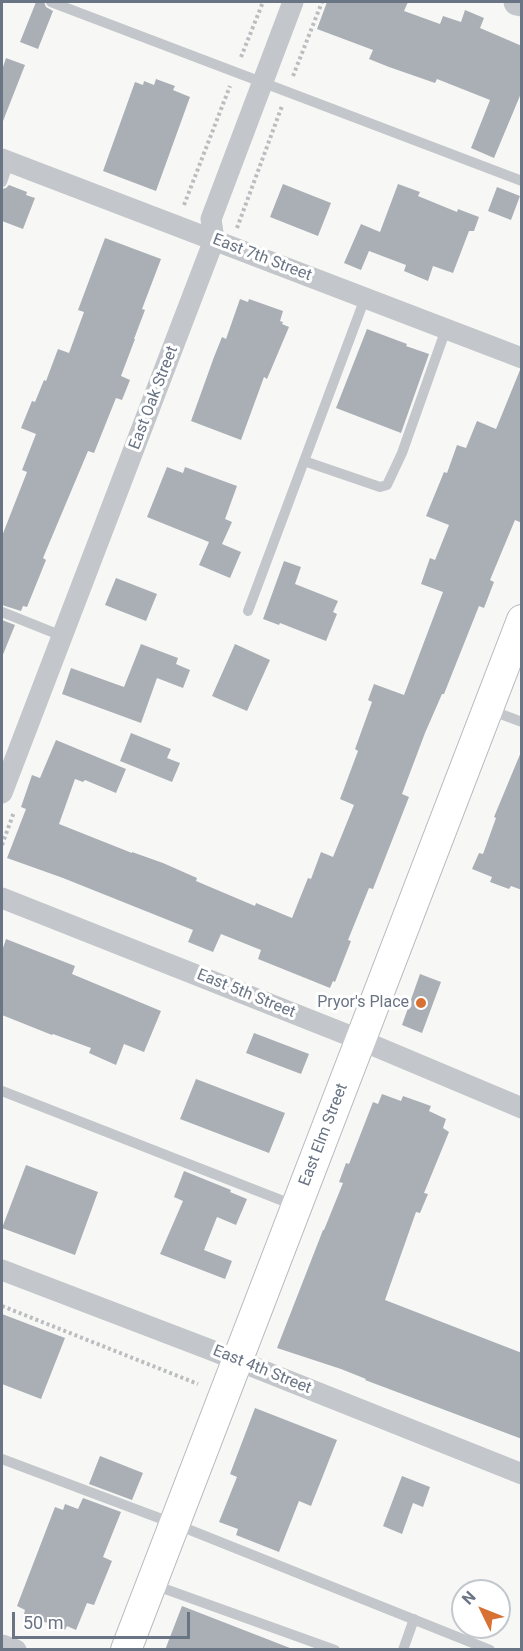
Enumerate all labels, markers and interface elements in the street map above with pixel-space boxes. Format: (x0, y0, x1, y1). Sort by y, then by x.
street label: East 7th Street (210, 230, 314, 286)
street label: East Oak Street (125, 344, 183, 452)
street label: East 5th Street (194, 966, 298, 1022)
place label: Pryor's Place (317, 993, 409, 1013)
marker: Pryor's Place (414, 996, 428, 1010)
street label: East Elm Street (296, 1081, 352, 1189)
street label: East 4th Street (210, 1342, 314, 1398)
north arrow (451, 1579, 511, 1639)
text: N (458, 1587, 480, 1608)
scale bar (15, 1600, 194, 1638)
text: 50 m (23, 1612, 63, 1633)

